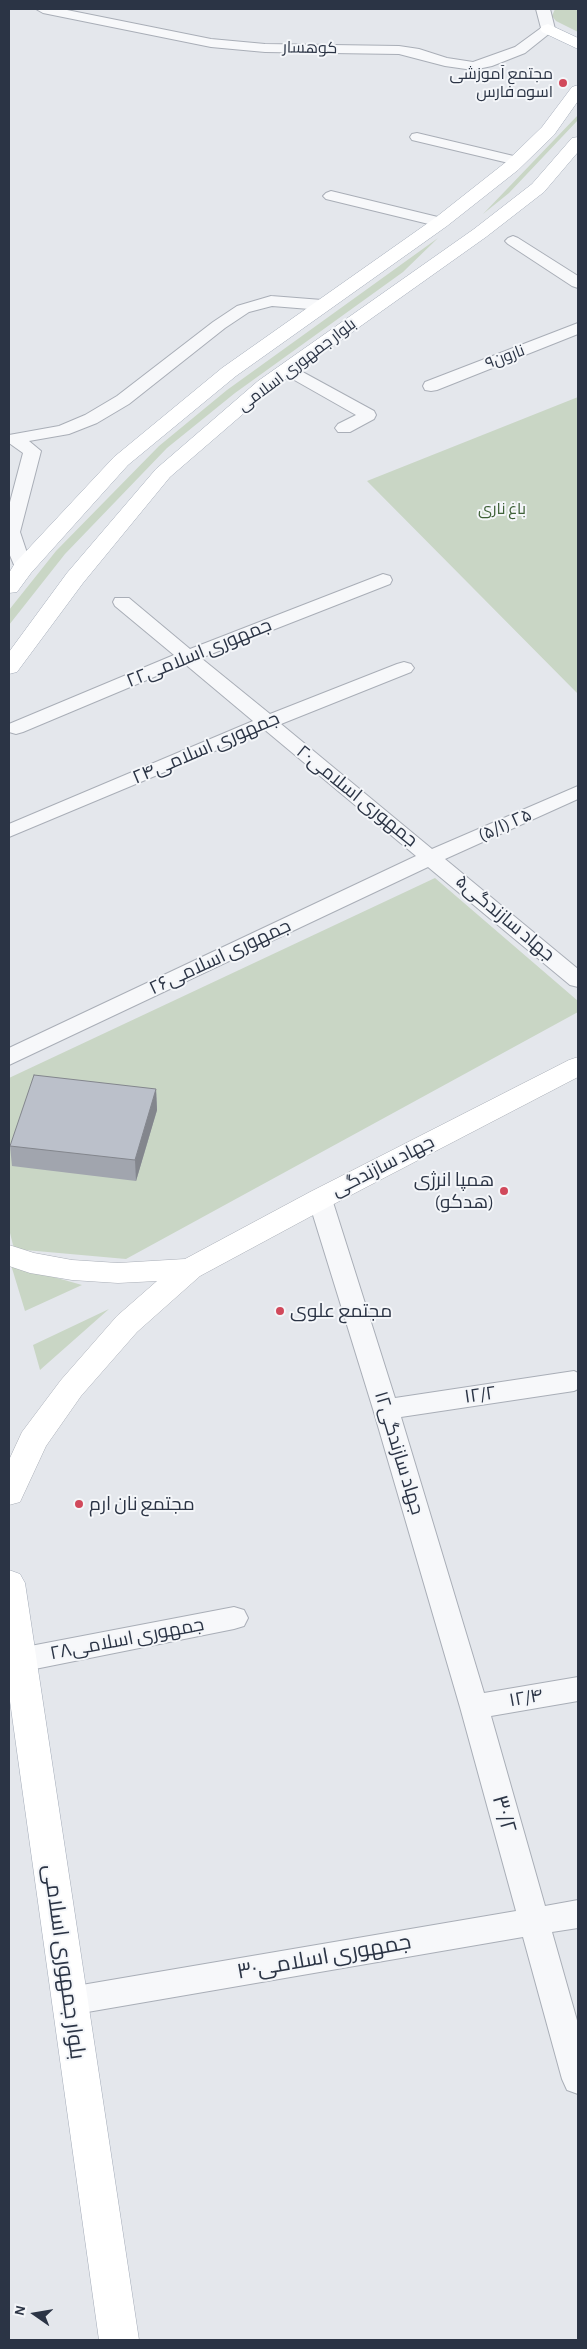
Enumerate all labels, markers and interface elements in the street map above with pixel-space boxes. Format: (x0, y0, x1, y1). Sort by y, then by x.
street label: کوهسار (283, 38, 337, 58)
place label: مجتمع آموزشی اسوه فارس (449, 64, 553, 102)
marker: مجتمع آموزشی اسوه فارس (557, 77, 569, 89)
street label: بلوار جمهوری اسلامی (234, 314, 360, 416)
street label: نارون۹ (482, 341, 528, 373)
park label: باغ ناری (478, 499, 526, 519)
street label: جمهوری اسلامی۲۲ (123, 613, 275, 693)
street label: جمهوری اسلامی۲۴ (129, 707, 283, 789)
street label: جمهوری اسلامی۲۰ (292, 740, 422, 852)
street label: (۵/۱) ۲۵ (475, 803, 535, 847)
street label: جهاد سازندگی۵ (451, 870, 559, 966)
street label: جمهوری اسلامی۲۶ (146, 914, 294, 1000)
street label: جهاد سازندگی (328, 1130, 438, 1202)
place label: همپا انرژی (هدکو) (414, 1169, 494, 1213)
marker: همپا انرژی (هدکو) (498, 1185, 510, 1197)
place label: مجتمع علوی (290, 1300, 392, 1322)
marker: مجتمع علوی (274, 1305, 286, 1317)
street label: ۱۲/۲ (463, 1382, 497, 1408)
street label: جهاد سازندگی۱۲ (369, 1388, 429, 1518)
place label: مجتمع نان ارم (89, 1493, 195, 1515)
marker: مجتمع نان ارم (73, 1498, 85, 1510)
street label: جمهوری اسلامی۲۸ (48, 1613, 206, 1665)
street label: ۱۲/۴ (507, 1684, 545, 1712)
street label: ۳۰/۲ (486, 1792, 522, 1836)
street label: بلوار جمهوری اسلامی (37, 1863, 91, 2061)
street label: جمهوری اسلامی۳۰ (235, 1929, 413, 1985)
north arrow (10, 2289, 60, 2339)
text: N (12, 2304, 28, 2317)

